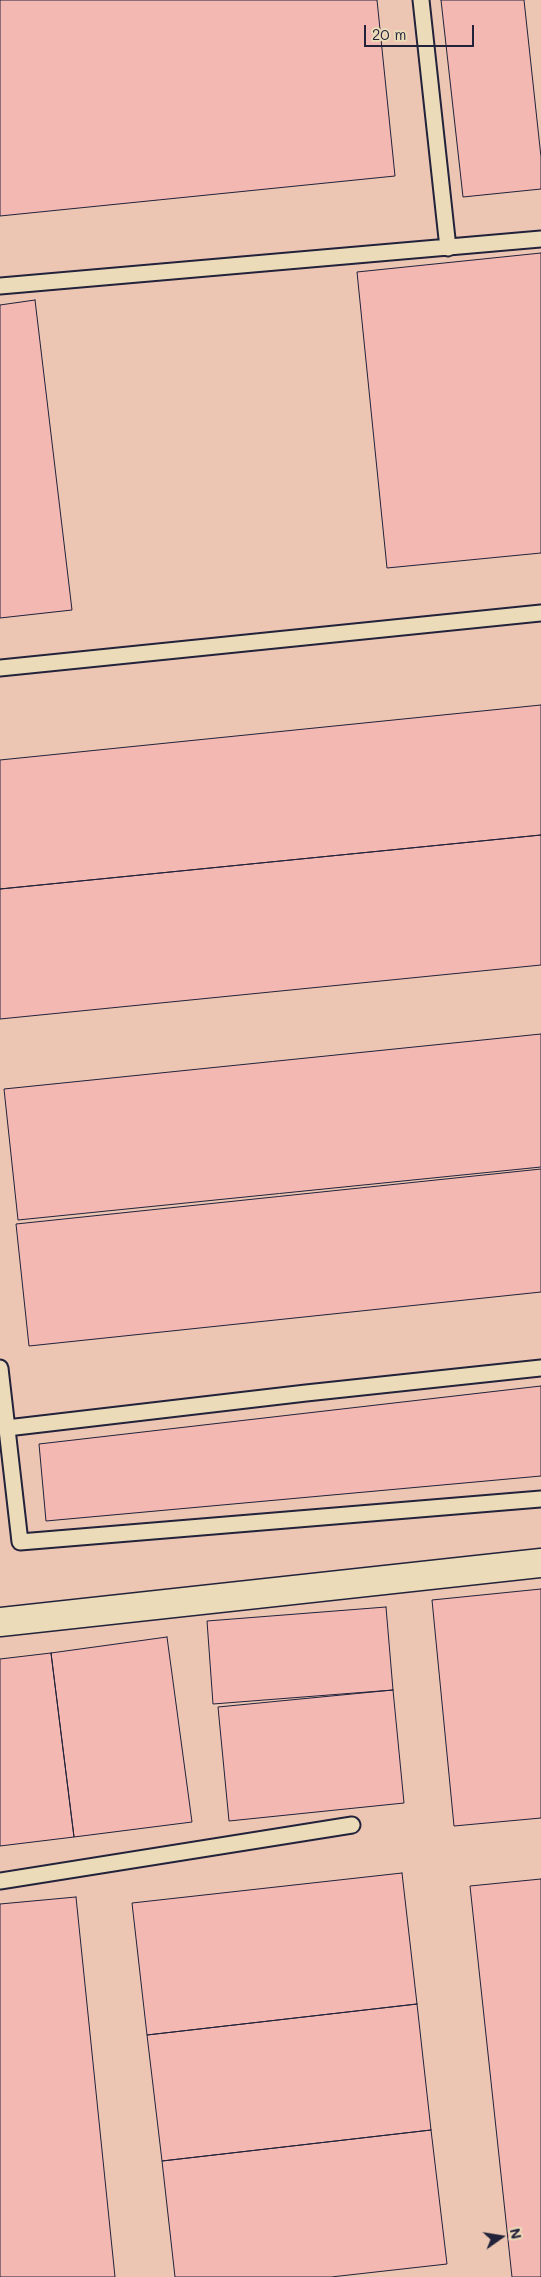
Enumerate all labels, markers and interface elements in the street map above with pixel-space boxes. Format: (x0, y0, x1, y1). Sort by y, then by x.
scale bar (366, 15, 476, 47)
text: 20 m (372, 24, 406, 44)
north arrow (476, 2212, 526, 2262)
text: N (506, 2226, 527, 2241)

